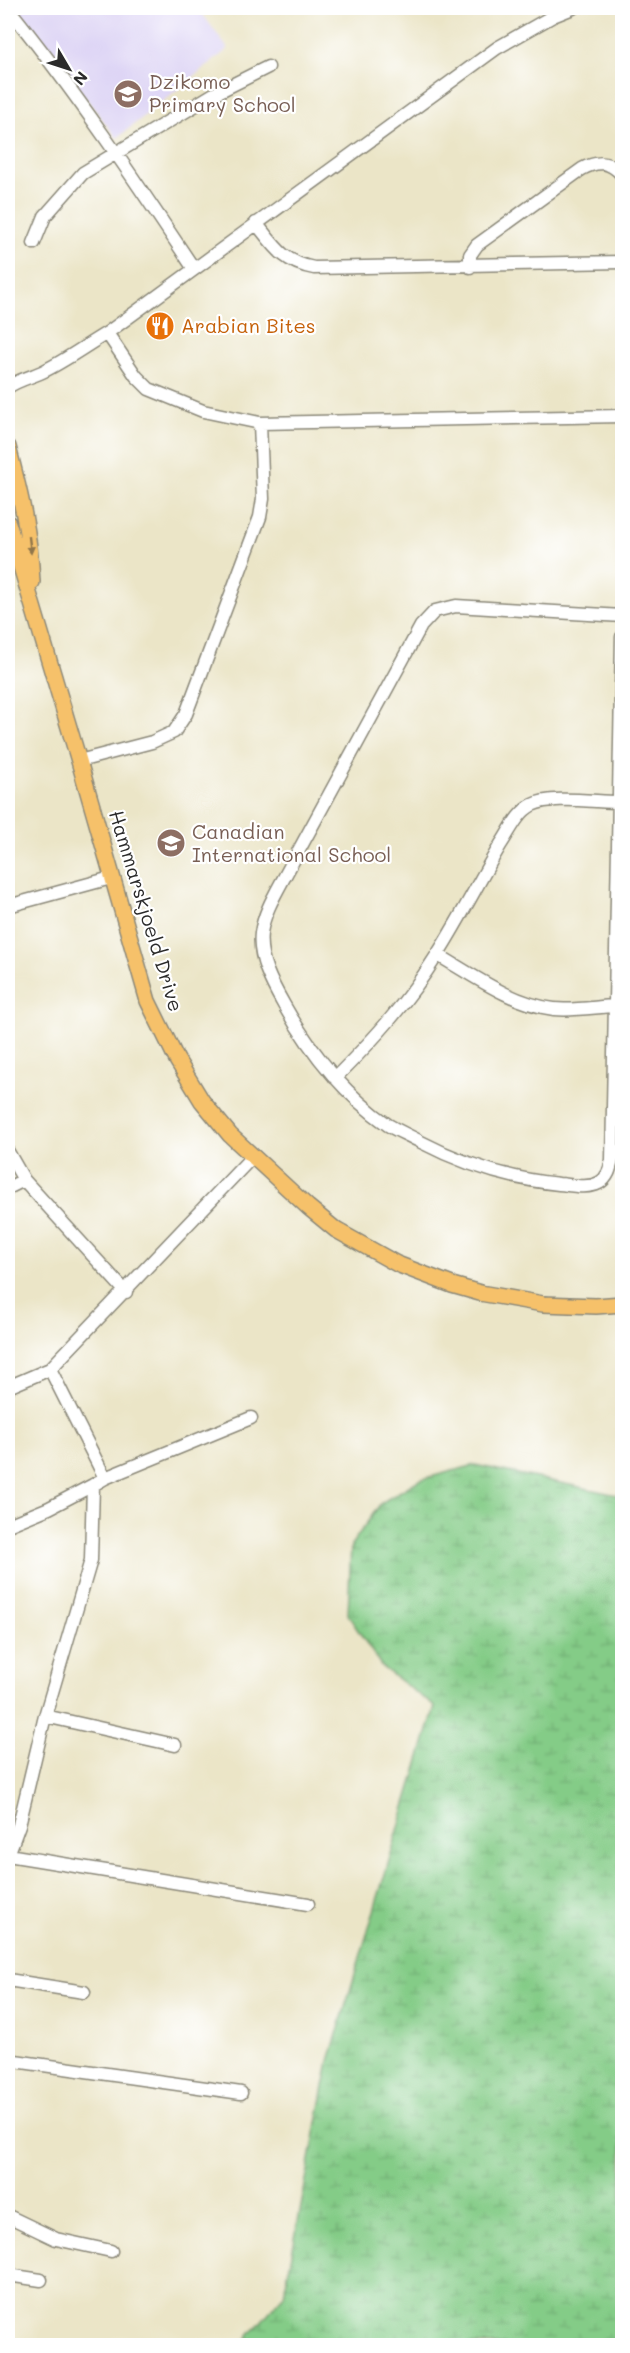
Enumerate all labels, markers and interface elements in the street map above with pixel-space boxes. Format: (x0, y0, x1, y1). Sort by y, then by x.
north arrow (39, 39, 99, 99)
text: N (69, 67, 93, 90)
place label: Dzikomo Primary School (149, 68, 296, 117)
school or university icon: Dzikomo Primary School (112, 78, 144, 110)
restaurant icon: Arabian Bites (144, 310, 176, 342)
place label: Arabian Bites (181, 312, 316, 338)
one-way arrow (25, 536, 34, 555)
street label: Hammarskjoeld Drive (104, 807, 190, 1015)
place label: Canadian International School (192, 818, 391, 867)
school or university icon: Canadian International School (155, 827, 187, 859)

